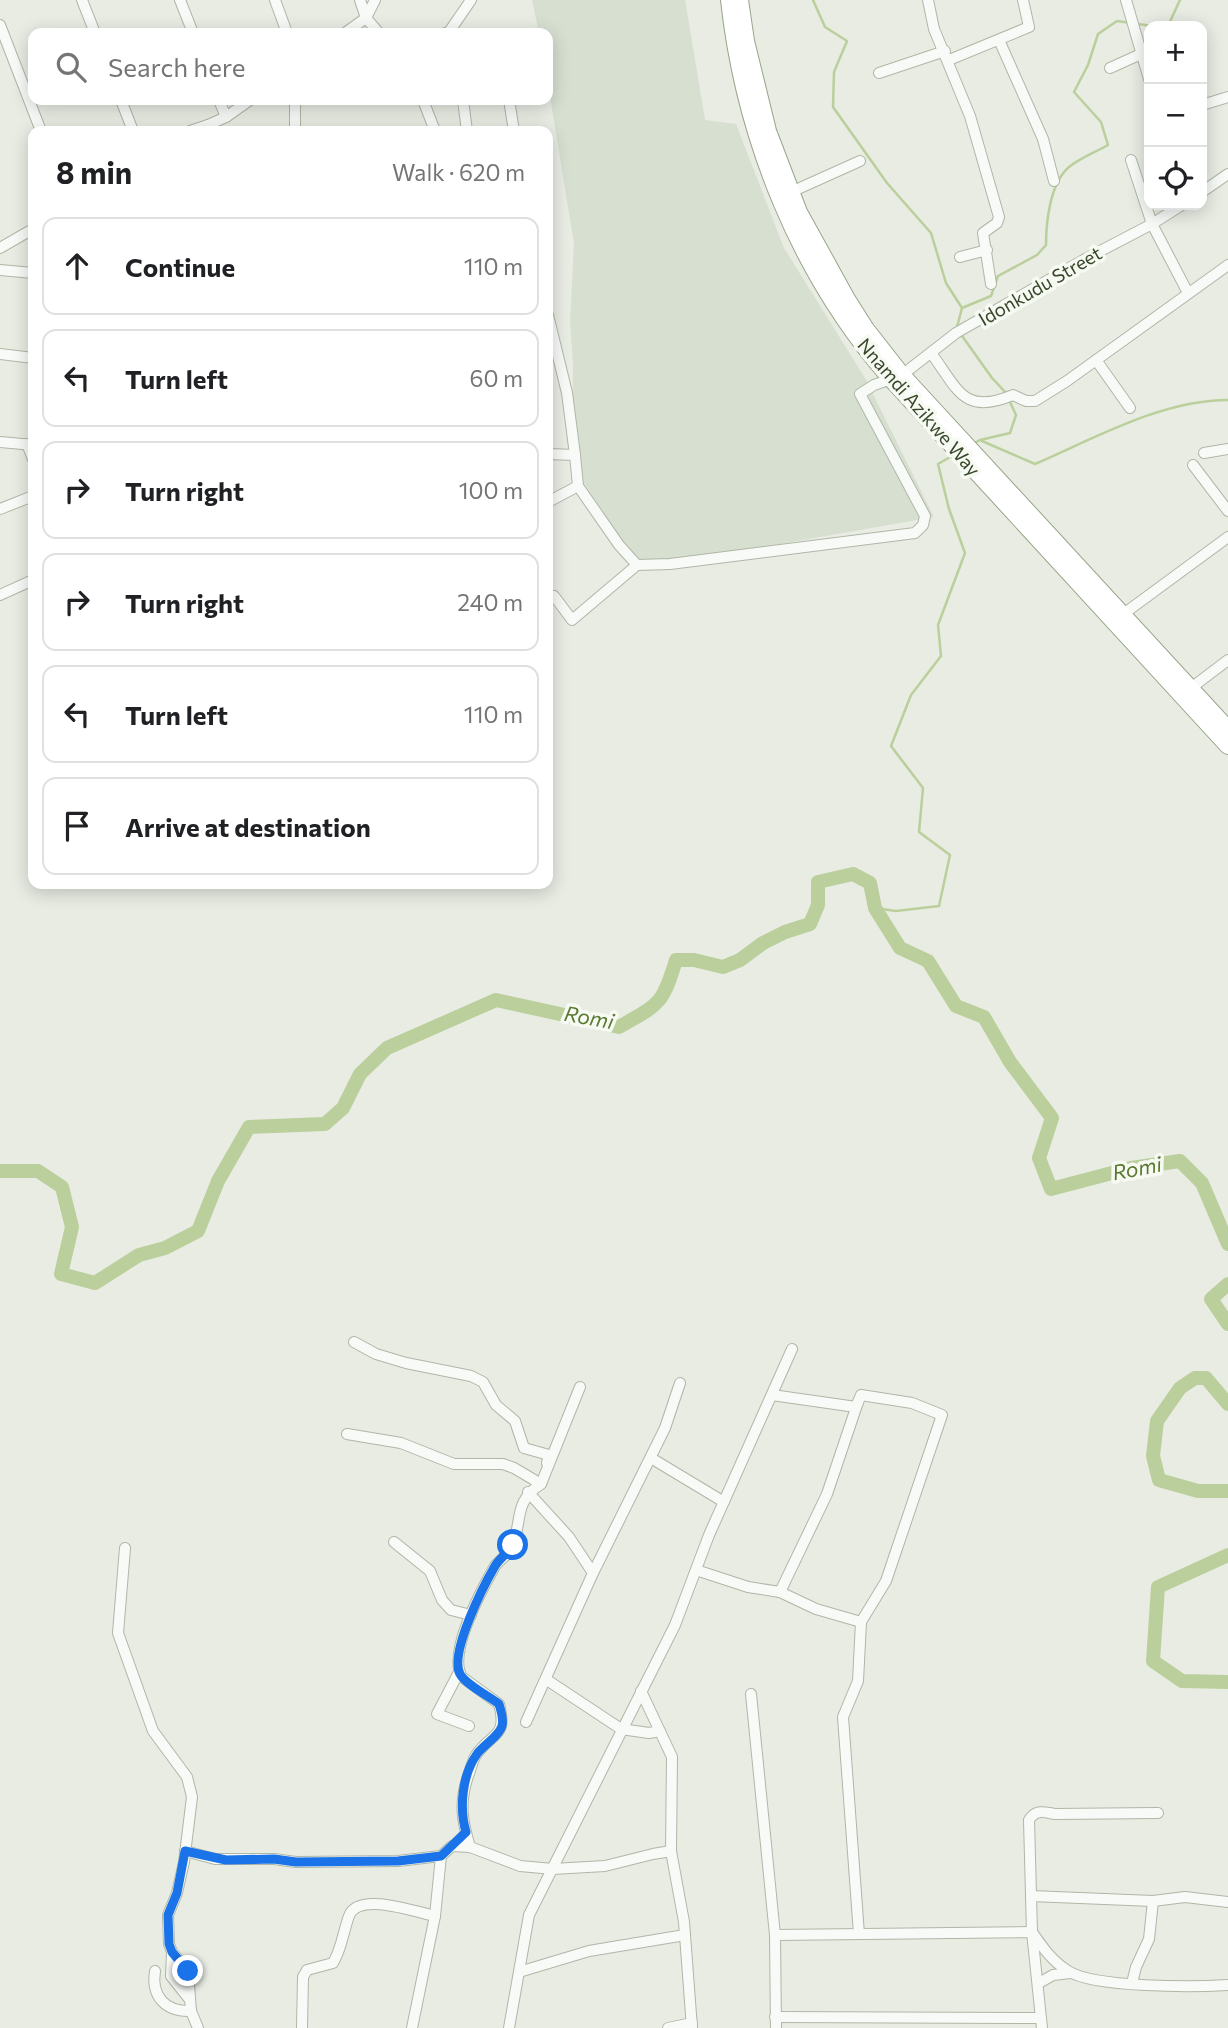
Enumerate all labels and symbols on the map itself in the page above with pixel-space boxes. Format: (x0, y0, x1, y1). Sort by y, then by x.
street label: Idonkudu Street (974, 241, 1106, 330)
street label: Nnamdi Azikwe Way (853, 333, 986, 481)
water label: Romi (563, 1000, 616, 1033)
water label: Romi (1110, 1150, 1164, 1185)
route start (497, 1529, 528, 1560)
route end (172, 1955, 203, 1986)

